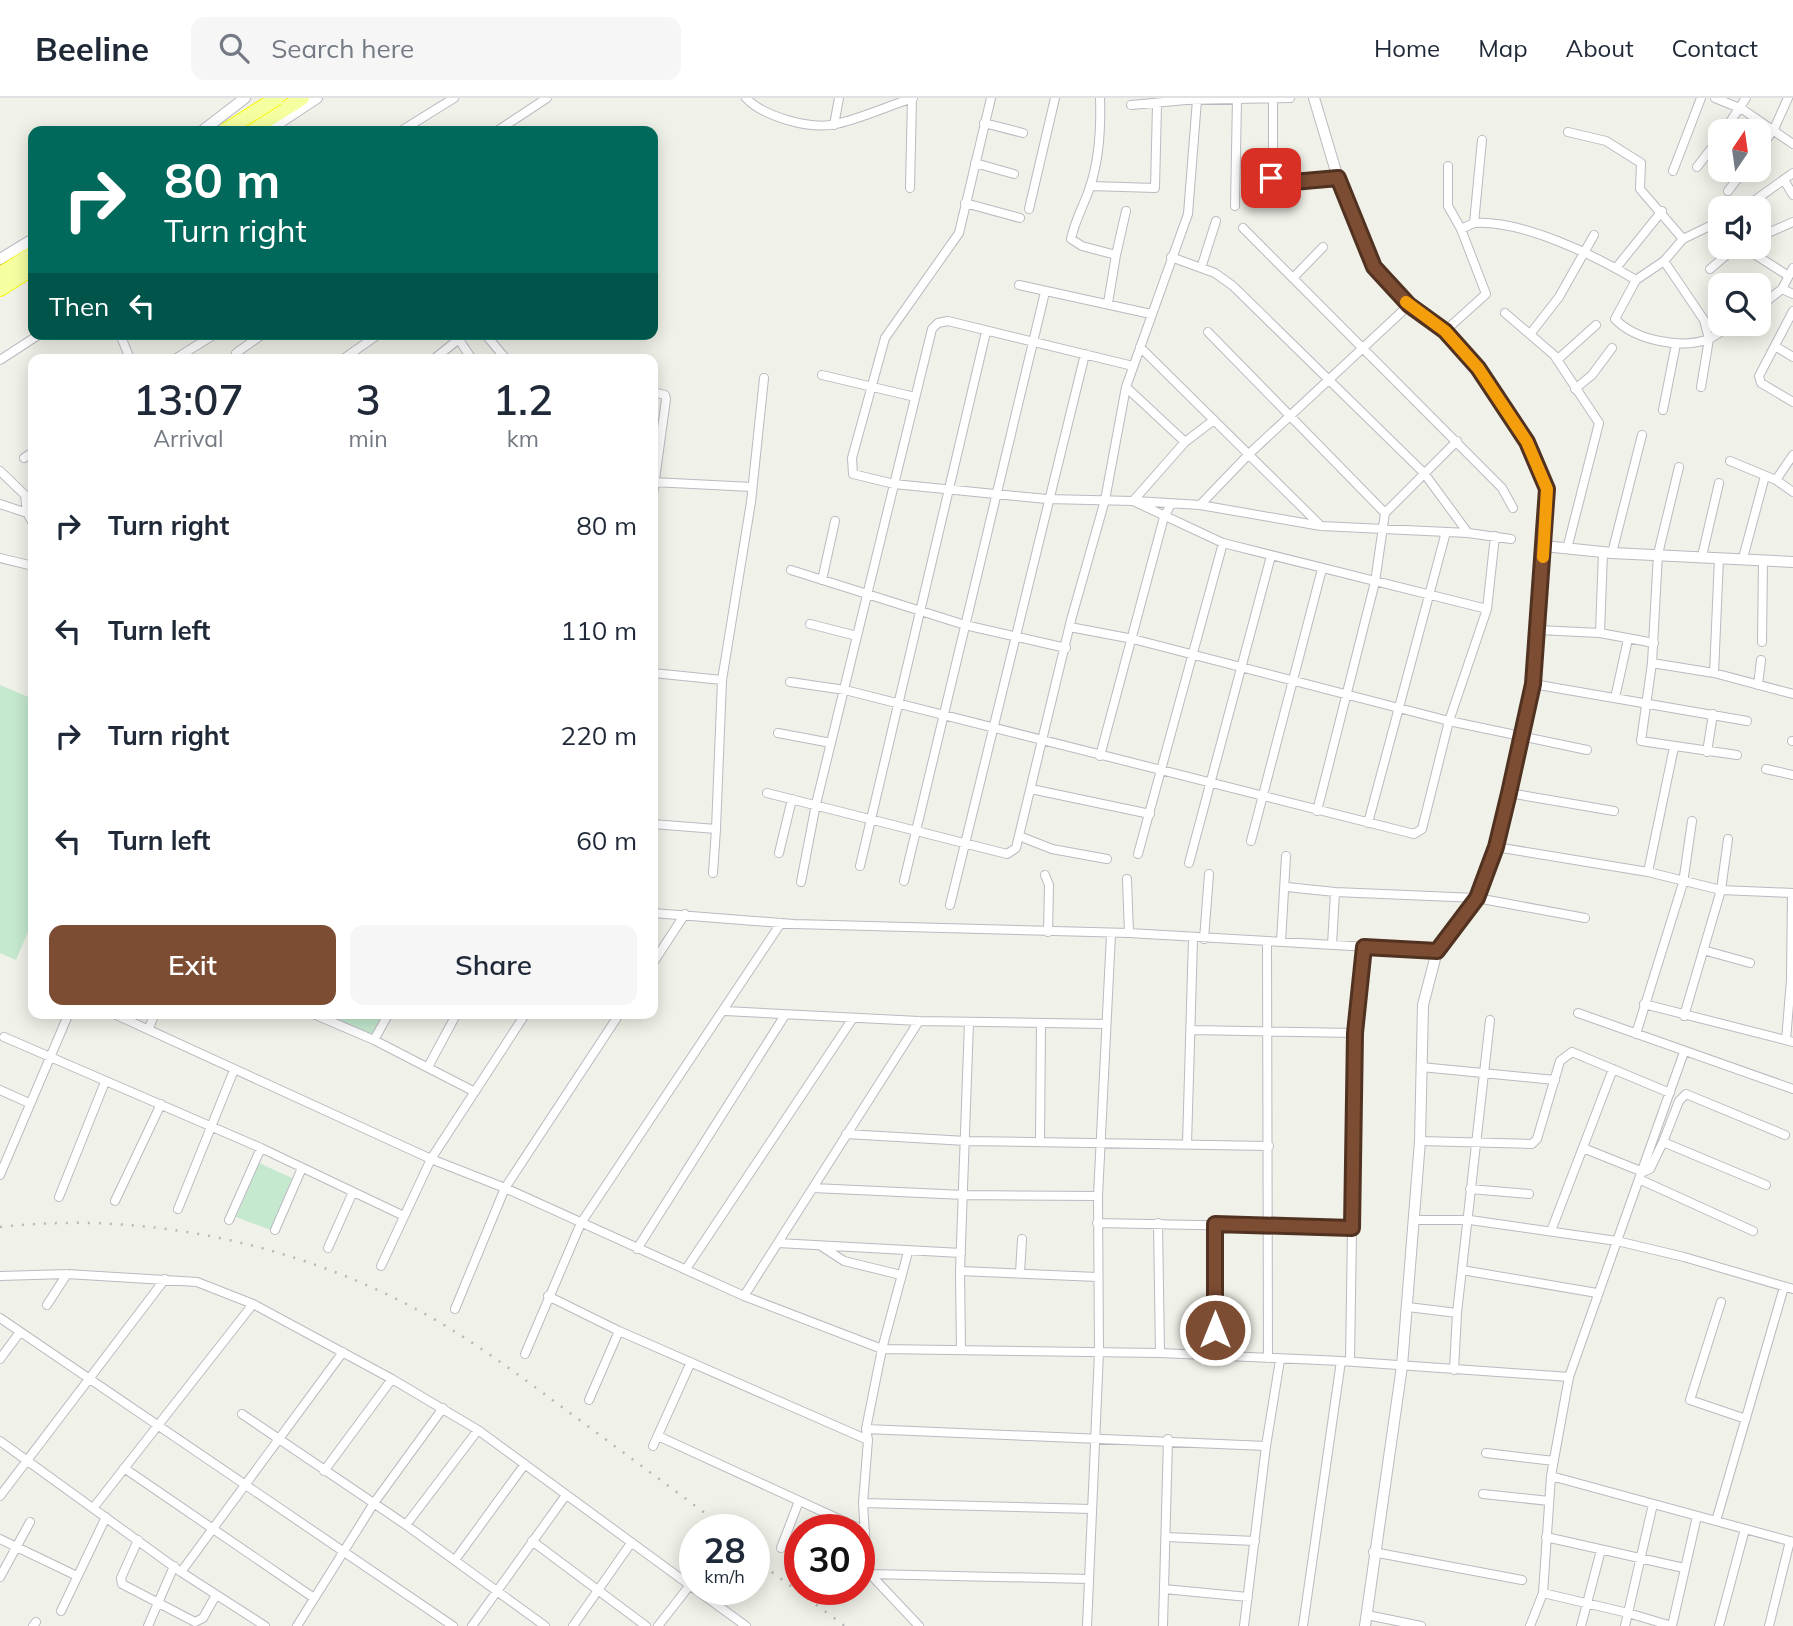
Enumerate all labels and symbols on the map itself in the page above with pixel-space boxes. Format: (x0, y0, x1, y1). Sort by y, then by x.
north arrow (1708, 119, 1771, 182)
pin (1241, 148, 1301, 208)
position arrow (1178, 1293, 1252, 1367)
speed limit sign: 30 (784, 1514, 875, 1605)

